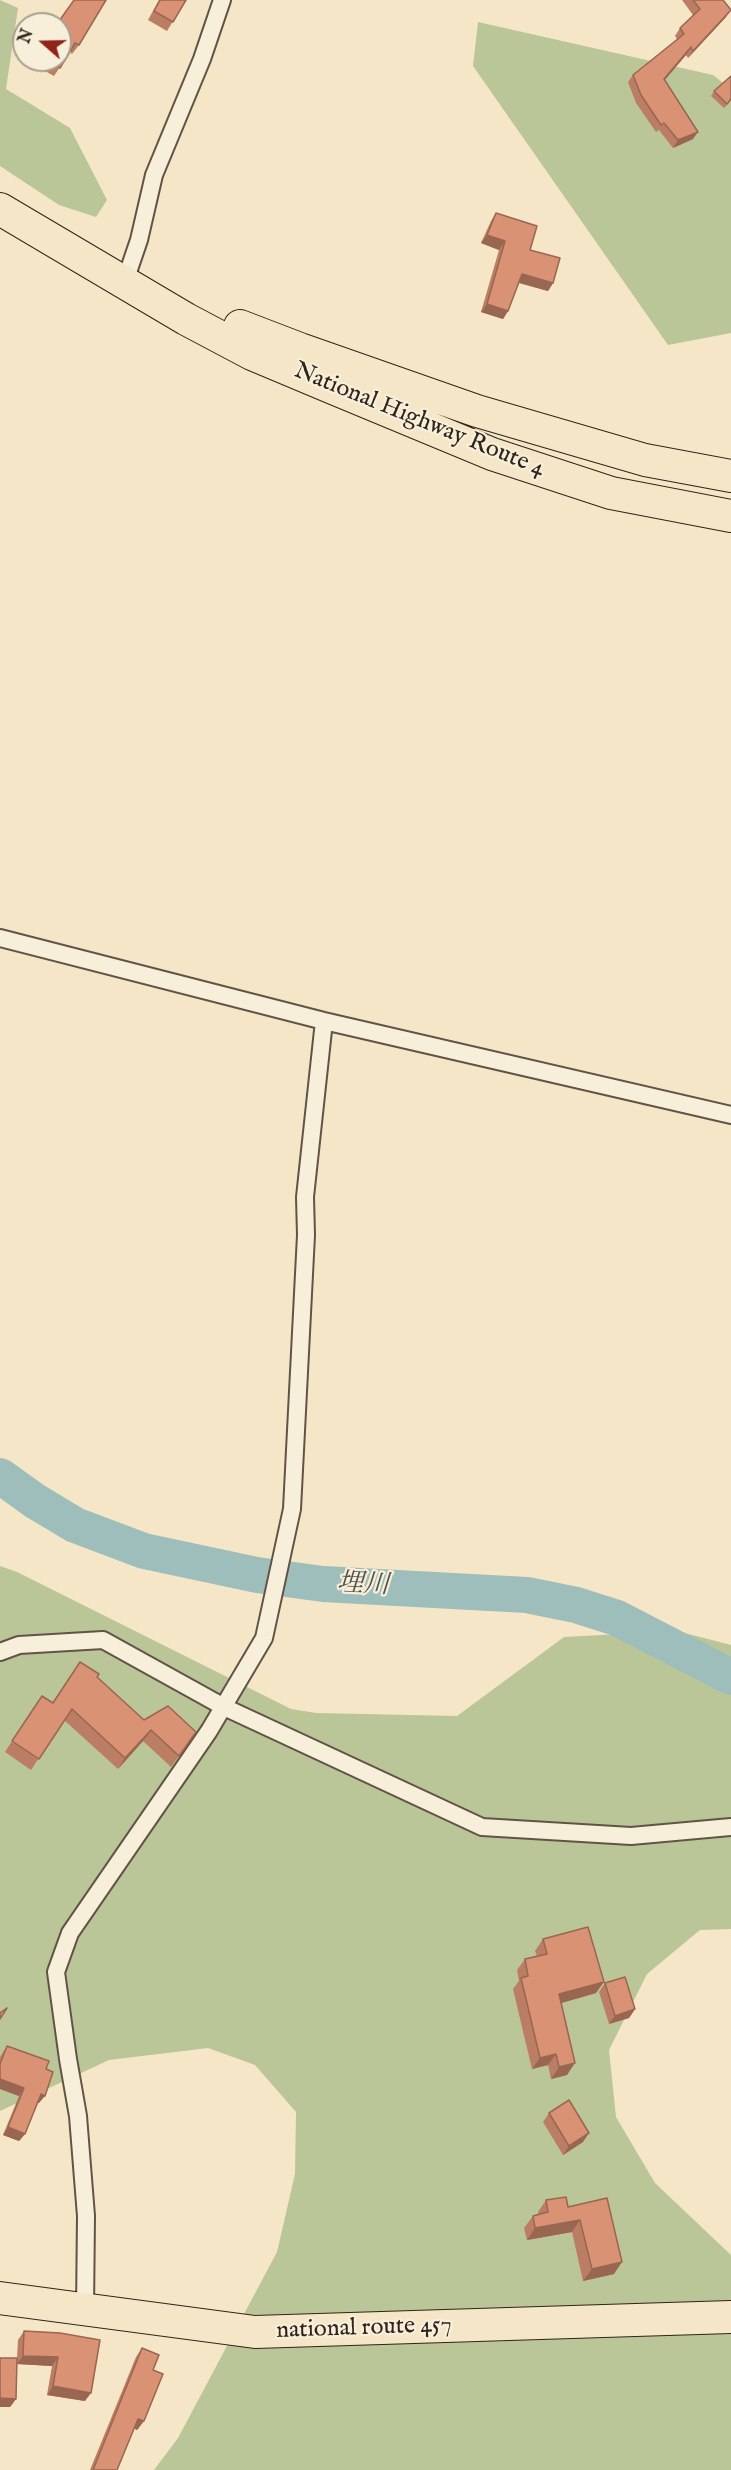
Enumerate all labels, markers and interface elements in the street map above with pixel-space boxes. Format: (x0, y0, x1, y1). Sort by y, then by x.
north arrow (12, 12, 72, 72)
text: N (15, 27, 39, 46)
street label: National Highway Route 4 (289, 357, 549, 485)
water label: 埋川 (336, 1569, 390, 1603)
street label: national route 457 (276, 2312, 452, 2346)

